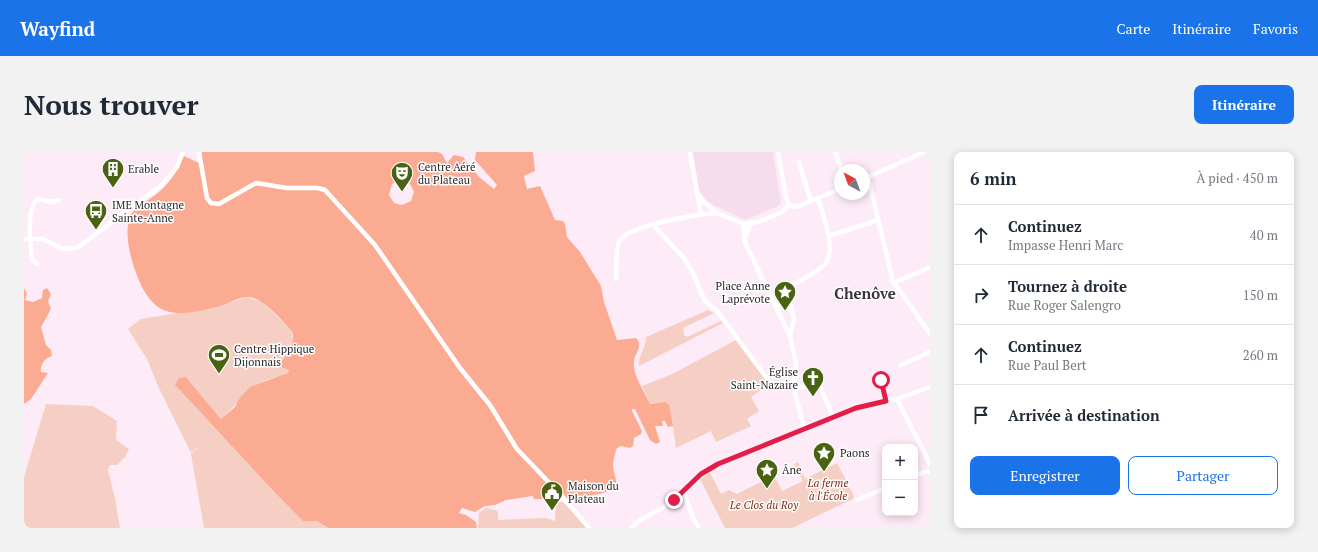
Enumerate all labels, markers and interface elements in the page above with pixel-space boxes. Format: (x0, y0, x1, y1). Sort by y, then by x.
text: Wayfind (20, 16, 95, 41)
text: Carte (1117, 19, 1150, 38)
text: Itinéraire (1172, 19, 1231, 38)
text: Favoris (1253, 19, 1298, 38)
button: Itinéraire (1194, 85, 1294, 124)
text: Nous trouver (24, 86, 199, 123)
building icon: Erable (100, 156, 126, 189)
theatre icon: Centre Aéré du Plateau (389, 160, 415, 193)
place label: Centre Aéré du Plateau (418, 160, 476, 187)
place label: Erable (128, 162, 159, 176)
north arrow (834, 164, 870, 200)
text: 6 min (970, 167, 1017, 190)
text: À pied · 450 m (1197, 169, 1278, 187)
bus stop icon: IME Montagne Sainte-Anne (83, 198, 109, 231)
place label: IME Montagne Sainte-Anne (112, 198, 185, 225)
text: Continuez (1008, 216, 1082, 236)
icon: ahead (970, 224, 992, 246)
text: 40 m (1250, 226, 1278, 244)
text: Impasse Henri Marc (1008, 236, 1123, 254)
text: Tournez à droite (1008, 276, 1127, 296)
place label: Place Anne Laprévote (716, 279, 770, 306)
place icon: Place Anne Laprévote (772, 279, 798, 312)
district label: Chenôve (834, 283, 896, 303)
icon: right (970, 284, 992, 306)
text: 150 m (1243, 286, 1278, 304)
text: Rue Roger Salengro (1008, 296, 1121, 314)
text: Continuez (1008, 336, 1082, 356)
sports icon: Centre Hippique Dijonnais (206, 342, 232, 375)
place label: Centre Hippique Dijonnais (234, 342, 315, 369)
icon: ahead (970, 344, 992, 366)
text: 260 m (1243, 346, 1278, 364)
text: Rue Paul Bert (1008, 356, 1087, 374)
place label: Église Saint-Nazaire (731, 365, 798, 392)
church icon: Église Saint-Nazaire (800, 365, 826, 398)
route start (872, 371, 890, 389)
icon: arrive (970, 404, 992, 426)
text: Arrivée à destination (1008, 405, 1160, 425)
place icon: Paons (811, 440, 837, 473)
map controls (882, 444, 918, 516)
button: + (882, 444, 918, 480)
place label: Paons (840, 446, 870, 460)
button: Enregistrer (970, 456, 1120, 495)
button: Partager (1128, 456, 1278, 495)
place icon: Âne (754, 457, 780, 490)
place label: Âne (782, 463, 802, 477)
park label: La ferme à l'École (807, 476, 848, 503)
public building icon: Maison du Plateau (539, 479, 565, 512)
place label: Maison du Plateau (568, 479, 620, 506)
button: − (882, 480, 918, 516)
route end (665, 491, 683, 509)
park label: Le Clos du Roy (729, 498, 799, 512)

